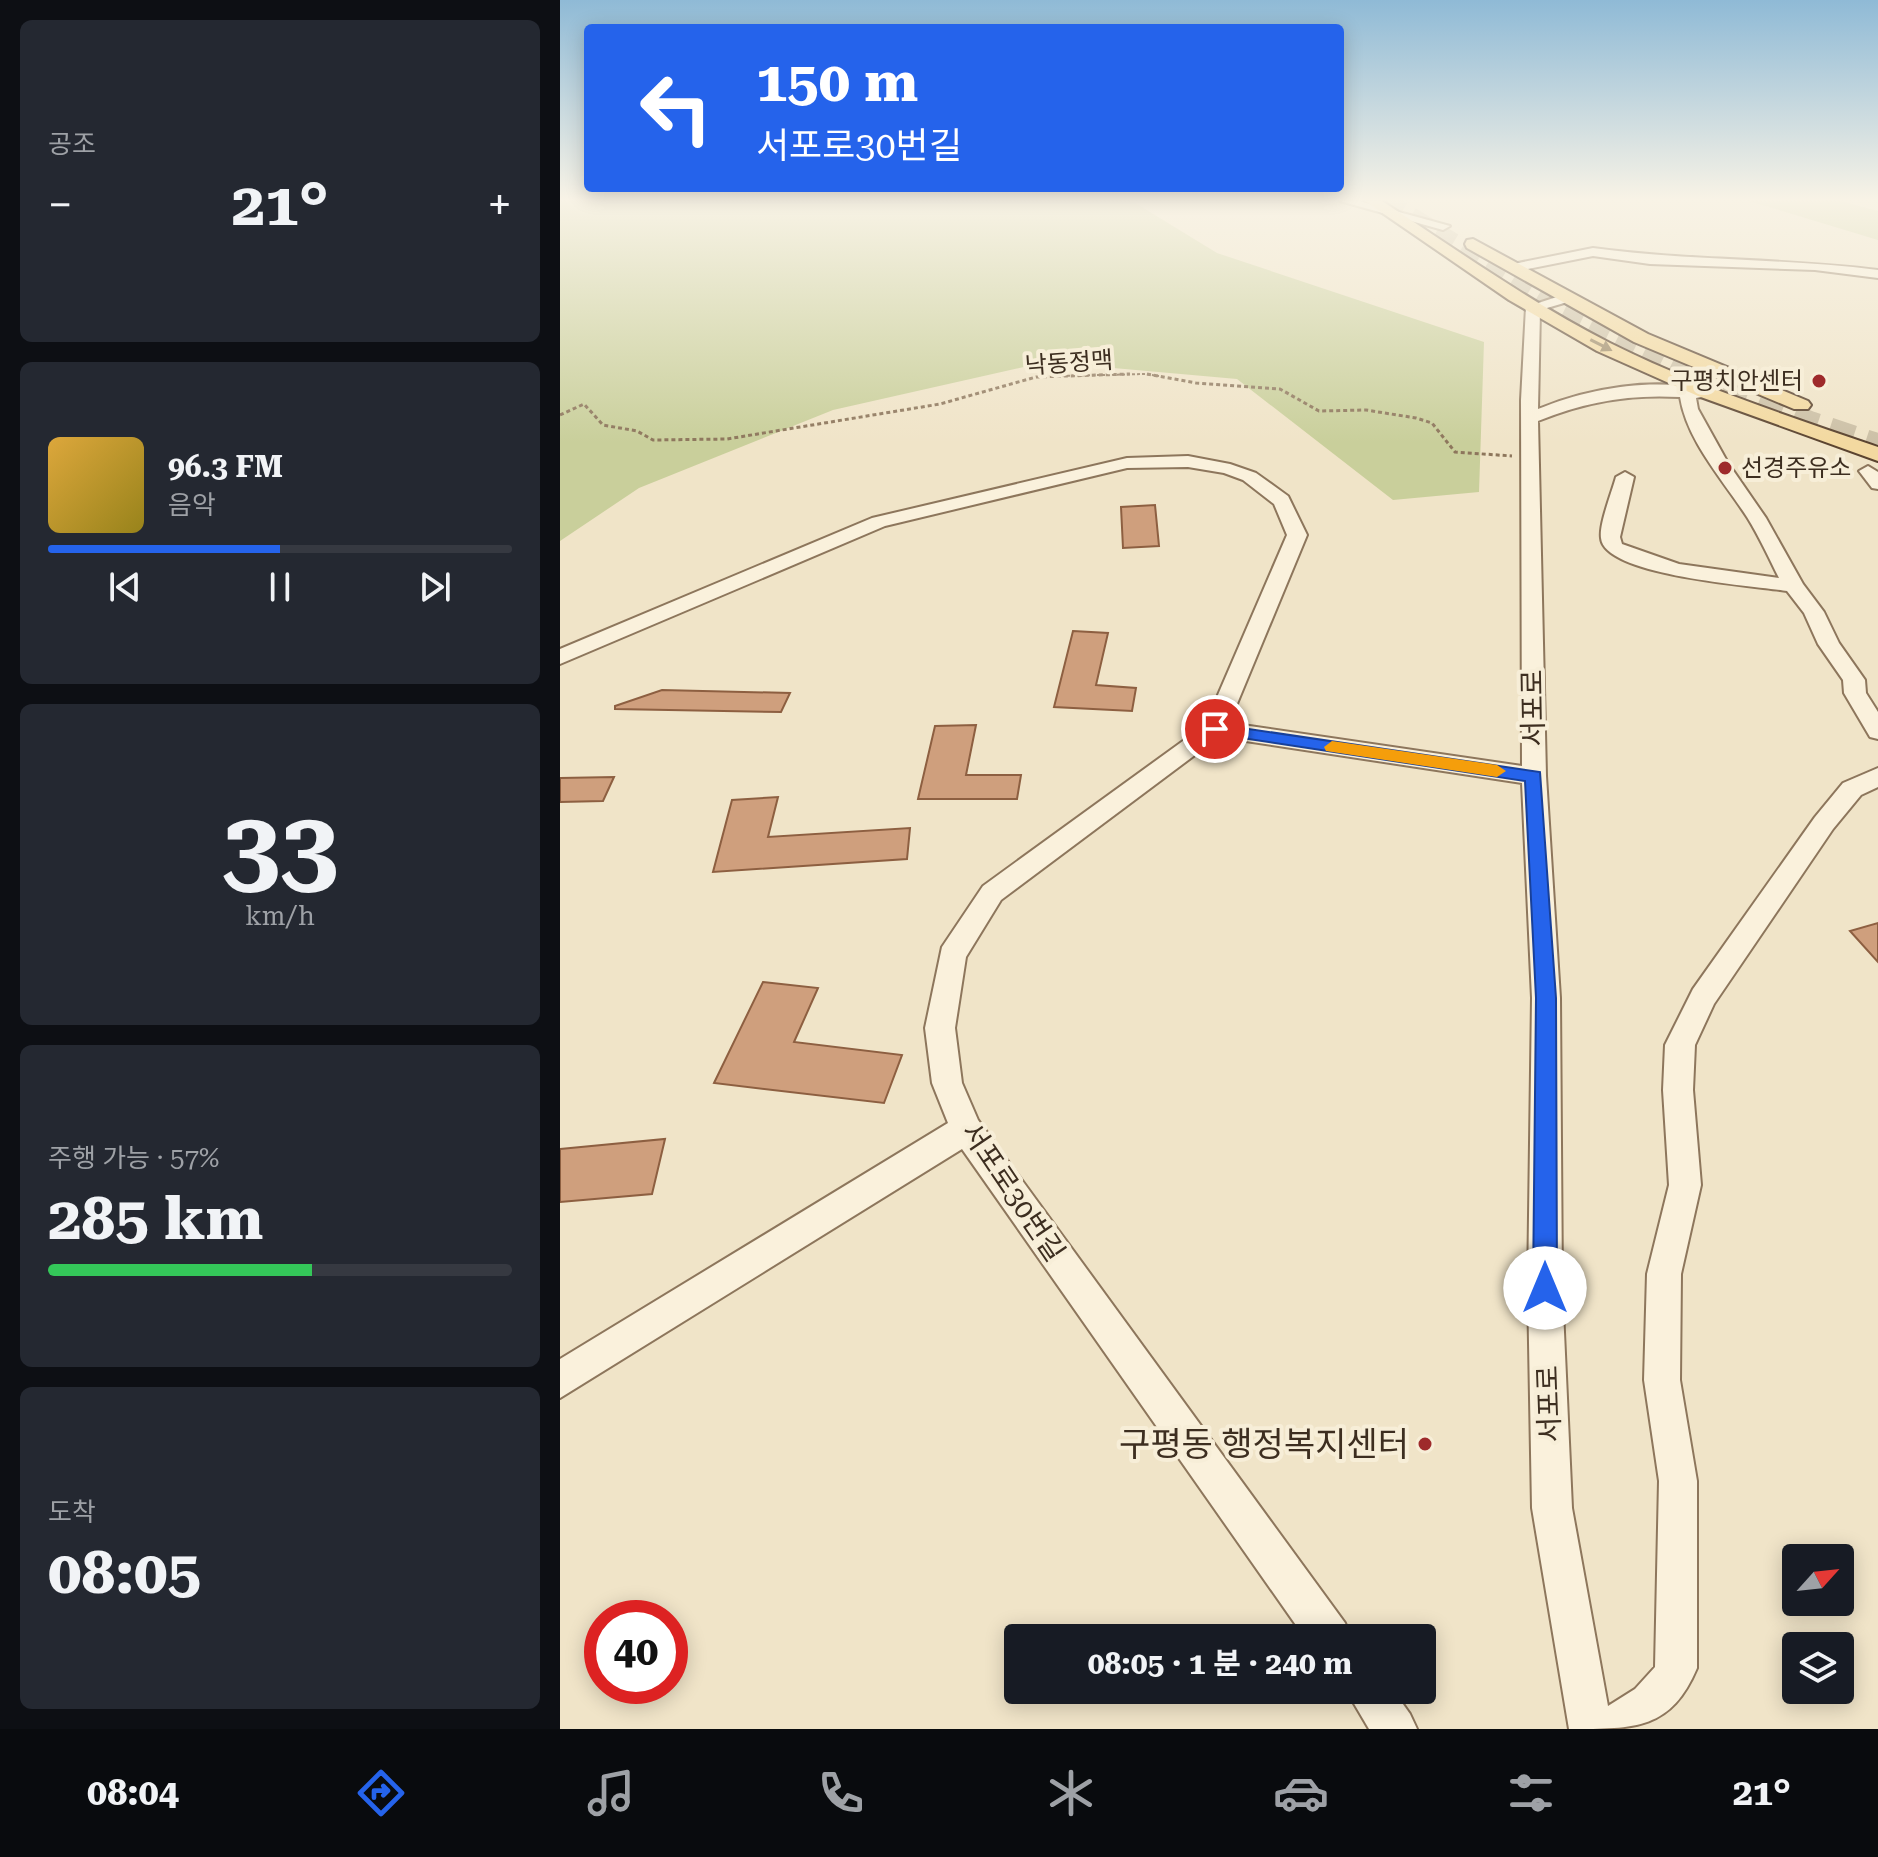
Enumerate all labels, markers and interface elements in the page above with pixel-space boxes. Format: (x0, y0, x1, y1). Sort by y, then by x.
text: 150 m (756, 49, 918, 115)
icon: left (624, 56, 728, 160)
text: 서포로30번길 (756, 125, 962, 167)
text: 공조 (48, 129, 96, 159)
text: 21° (231, 169, 329, 240)
text: − (48, 179, 73, 231)
text: + (487, 179, 512, 231)
one-way arrow (1590, 338, 1613, 352)
street label: 낙동정맥 (1024, 346, 1114, 380)
place label: 구평치안센터 (1671, 367, 1803, 395)
marker: 구평치안센터 (1810, 372, 1828, 390)
text: 96.3 FM (168, 449, 283, 484)
place label: 선경주유소 (1741, 454, 1851, 482)
marker: 선경주유소 (1716, 459, 1734, 477)
text: 음악 (168, 490, 216, 520)
icon: previous (103, 565, 147, 609)
icon: pause (258, 565, 302, 609)
icon: next (413, 565, 457, 609)
street label: 서포로 (1516, 669, 1550, 747)
pin (1181, 695, 1249, 763)
icon: arrive (1193, 707, 1237, 751)
text: 33 (222, 788, 338, 909)
text: km/h (245, 901, 315, 931)
street label: 서포로30번길 (955, 1116, 1071, 1268)
text: 주행 가능 · 57% (48, 1143, 219, 1173)
text: 285 km (48, 1183, 263, 1254)
position arrow (1503, 1246, 1587, 1330)
street label: 서포로 (1531, 1365, 1567, 1443)
place label: 구평동 행정복지센터 (1119, 1424, 1409, 1464)
marker: 구평동 행정복지센터 (1416, 1435, 1434, 1453)
text: 도착 (48, 1497, 96, 1527)
text: 08:05 (48, 1537, 201, 1608)
north arrow (1782, 1544, 1854, 1616)
map controls (1782, 1544, 1854, 1704)
speed limit sign: 40 (584, 1600, 688, 1704)
button: layers (1782, 1632, 1854, 1704)
text: 08:05 · 1 분 · 240 m (1088, 1646, 1352, 1681)
icon: directions (353, 1765, 409, 1821)
icon: music (583, 1765, 639, 1821)
icon: phone (813, 1765, 869, 1821)
icon: climate (1043, 1765, 1099, 1821)
icon: car (1273, 1765, 1329, 1821)
icon: filters (1503, 1765, 1559, 1821)
text: 08:04 (87, 1772, 179, 1814)
text: 21° (1733, 1772, 1791, 1814)

